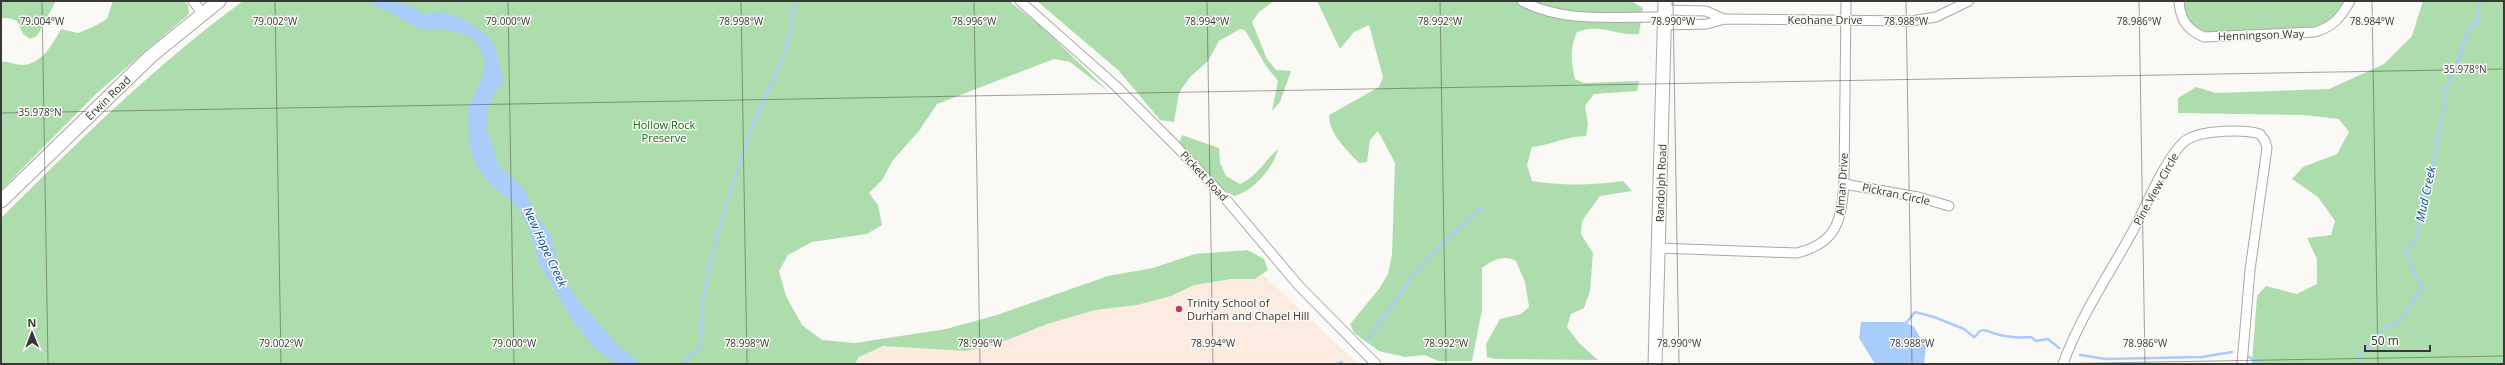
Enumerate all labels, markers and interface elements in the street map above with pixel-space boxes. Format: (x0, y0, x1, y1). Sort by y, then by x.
street label: Keohane Drive (1787, 12, 1863, 27)
text: 79.004°W (20, 14, 65, 28)
text: 79.002°W (253, 14, 298, 28)
text: 79.000°W (486, 14, 531, 28)
text: 78.998°W (719, 14, 764, 28)
text: 78.996°W (952, 14, 997, 28)
text: 78.994°W (1185, 14, 1230, 28)
text: 78.992°W (1418, 14, 1463, 28)
text: 78.990°W (1651, 14, 1696, 28)
text: 78.988°W (1884, 14, 1929, 28)
text: 78.986°W (2117, 14, 2162, 28)
text: 78.984°W (2350, 14, 2395, 28)
street label: Henningson Way (2217, 25, 2305, 44)
text: 35.978°N (2443, 62, 2487, 76)
street label: Erwin Road (82, 72, 134, 123)
text: 35.978°N (18, 105, 62, 119)
park label: Hollow Rock Preserve (633, 117, 696, 145)
street label: Randolph Road (1652, 144, 1669, 222)
street label: Pickett Road (1177, 147, 1232, 204)
street label: Pine View Circle (2129, 150, 2182, 228)
street label: Alman Drive (1832, 152, 1851, 216)
water label: Mud Creek (2411, 163, 2440, 223)
street label: Pickran Circle (1861, 179, 1931, 208)
water label: New Hope Creek (519, 204, 572, 291)
place label: Trinity School of Durham and Chapel Hill (1187, 295, 1309, 323)
marker: Trinity School of Durham and Chapel Hill (1174, 304, 1184, 314)
north arrow (12, 313, 52, 353)
text: N (27, 315, 36, 330)
scale bar (2365, 327, 2430, 353)
text: 50 m (2371, 332, 2399, 349)
text: 79.002°W (259, 336, 304, 350)
text: 79.000°W (492, 336, 537, 350)
text: 78.998°W (725, 336, 770, 350)
text: 78.996°W (958, 336, 1003, 350)
text: 78.994°W (1191, 336, 1236, 350)
text: 78.992°W (1424, 336, 1469, 350)
text: 78.990°W (1657, 336, 1702, 350)
text: 78.988°W (1890, 336, 1935, 350)
text: 78.986°W (2123, 336, 2168, 350)

